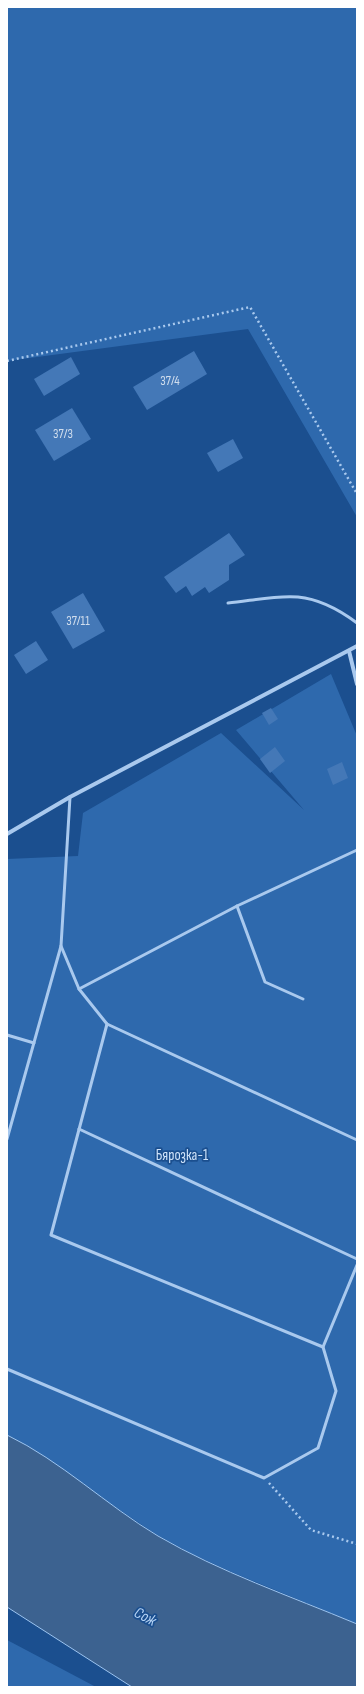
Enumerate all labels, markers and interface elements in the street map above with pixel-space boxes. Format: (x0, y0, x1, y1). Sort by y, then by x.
house number: 37/4 (160, 373, 180, 389)
house number: 37/3 (53, 426, 73, 442)
house number: 37/11 (66, 613, 90, 629)
park label: Бярозка-1 (156, 1146, 209, 1165)
water label: Сож (131, 1603, 160, 1631)

